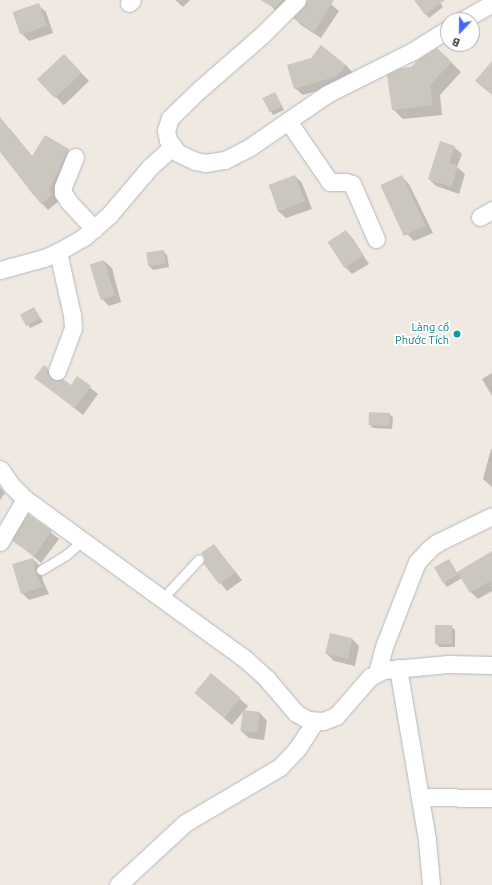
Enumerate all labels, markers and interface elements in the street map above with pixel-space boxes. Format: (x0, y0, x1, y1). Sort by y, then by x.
north arrow (440, 12, 480, 52)
text: B (450, 35, 462, 49)
place label: Làng cổ Phước Tích (395, 321, 449, 347)
marker: Làng cổ Phước Tích (452, 329, 462, 339)

